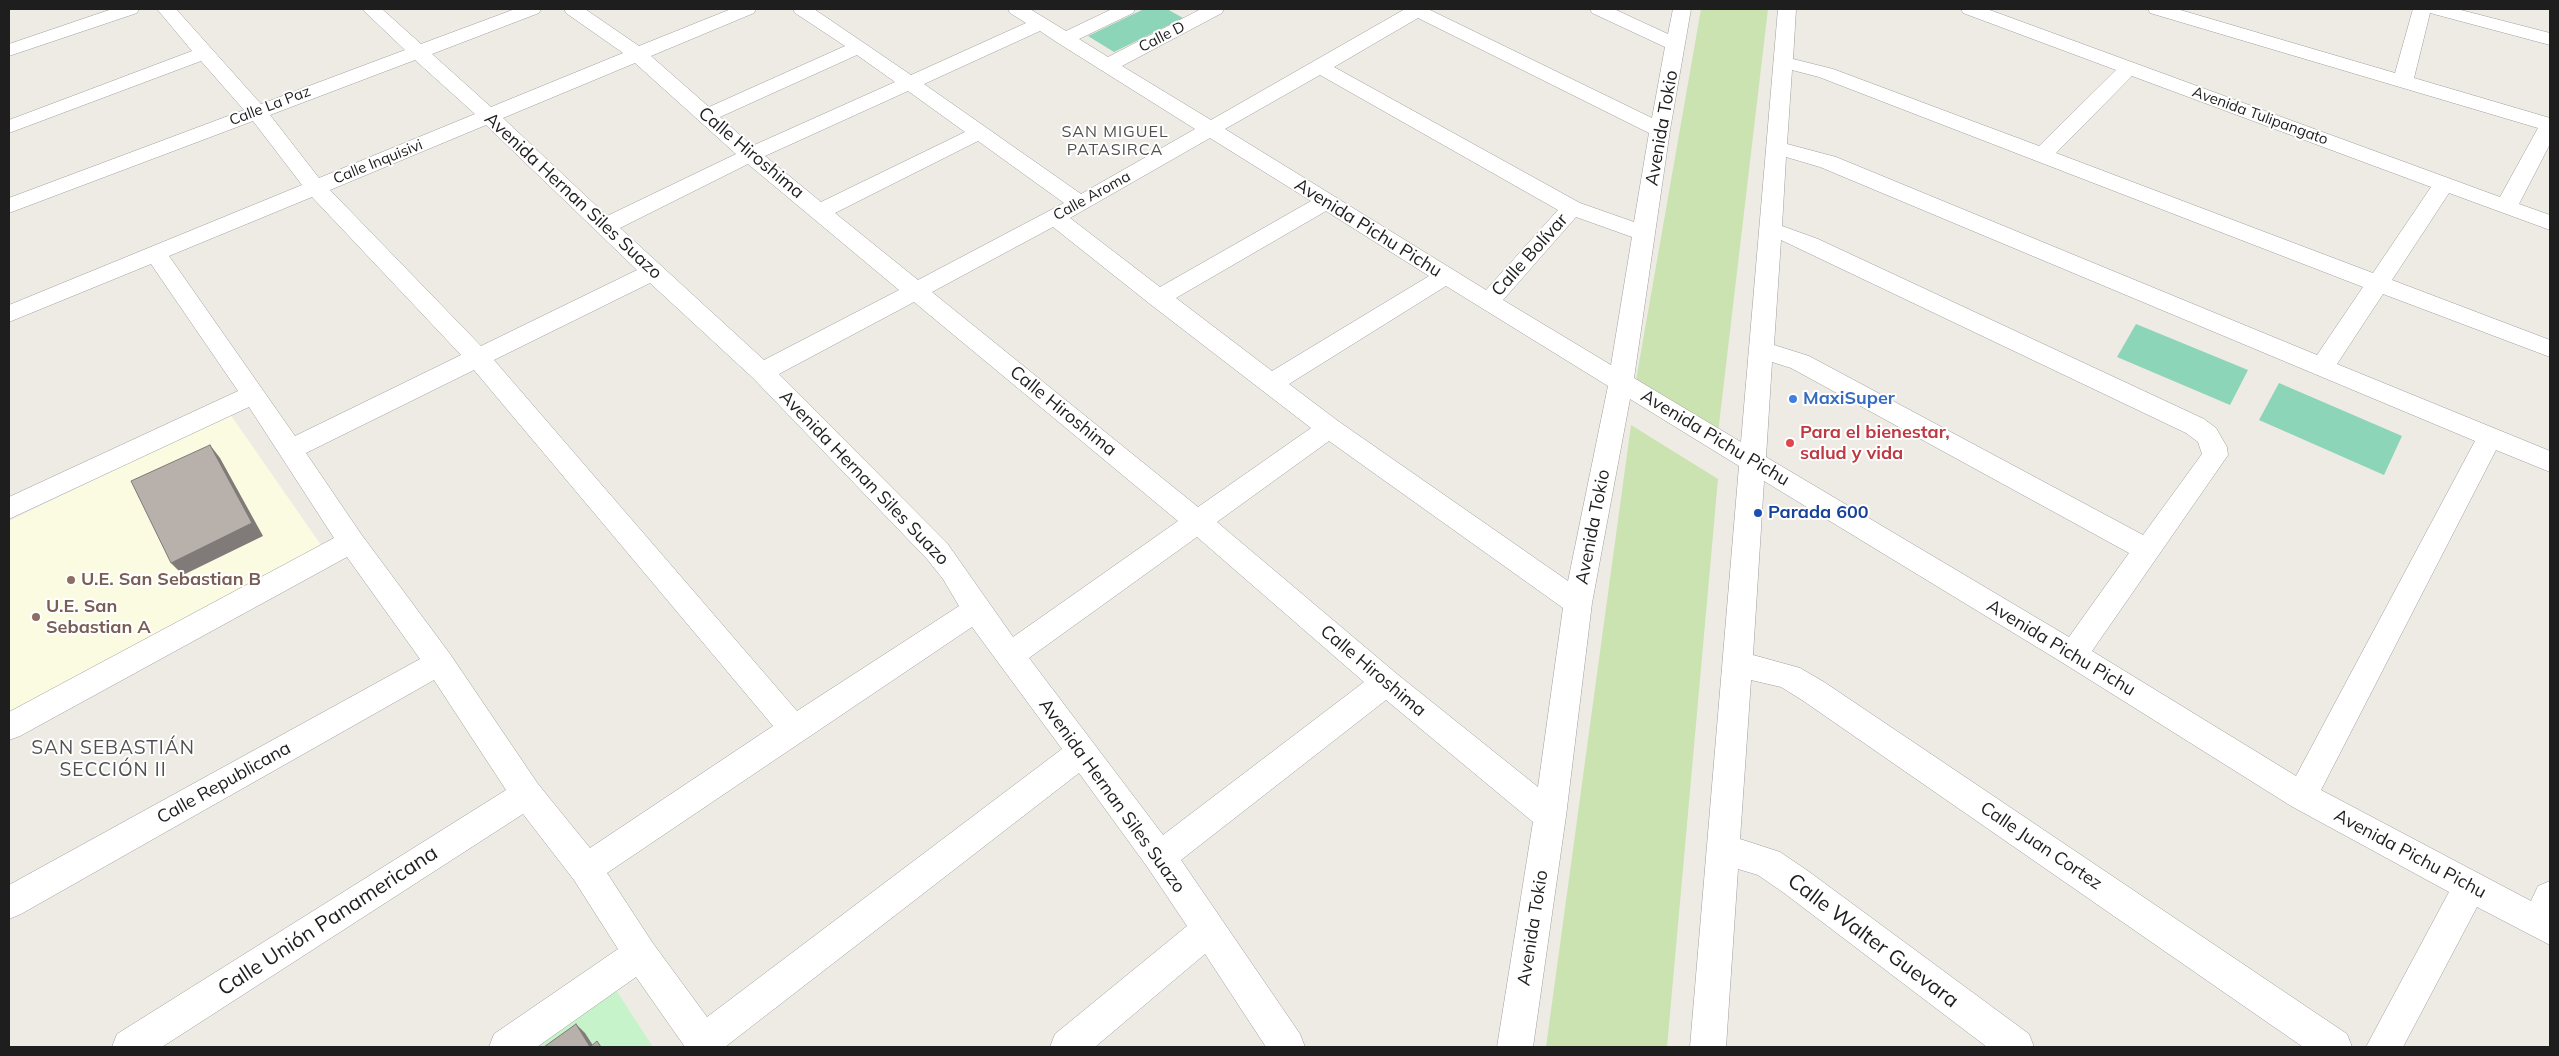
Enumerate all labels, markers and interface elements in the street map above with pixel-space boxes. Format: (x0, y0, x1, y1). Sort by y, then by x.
street label: Calle D (1136, 18, 1188, 56)
street label: Avenida Tokio (1641, 69, 1683, 187)
street label: Calle La Paz (227, 82, 313, 130)
street label: Avenida Tulipangato (2190, 83, 2330, 149)
street label: Calle Hiroshima (694, 103, 808, 203)
street label: Avenida Hernan Siles Suazo (480, 108, 666, 284)
district label: SAN MIGUEL PATASIRCA (1060, 122, 1170, 160)
street label: Calle Inquisivi (331, 136, 425, 188)
street label: Calle Aroma (1050, 167, 1134, 225)
street label: Avenida Pichu Pichu (1290, 174, 1446, 282)
street label: Calle Bolívar (1487, 209, 1573, 301)
street label: Calle Hiroshima (1005, 361, 1121, 461)
street label: Avenida Pichu Pichu (1637, 385, 1793, 491)
street label: Avenida Hernan Siles Suazo (775, 386, 953, 570)
place label: MaxiSuper (1803, 388, 1895, 410)
marker: MaxiSuper (1787, 393, 1799, 405)
place label: Para el bienestar, salud y vida (1800, 422, 1950, 464)
marker: Para el bienestar, salud y vida (1784, 437, 1796, 449)
street label: Avenida Tokio (1571, 468, 1615, 586)
place label: Parada 600 (1768, 502, 1869, 524)
marker: Parada 600 (1752, 507, 1764, 519)
place label: U.E. San Sebastian B (81, 569, 261, 591)
marker: U.E. San Sebastian B (65, 574, 77, 586)
street label: Avenida Pichu Pichu (1983, 595, 2139, 701)
place label: U.E. San Sebastian A (46, 596, 151, 638)
marker: U.E. San Sebastian A (30, 611, 42, 623)
street label: Calle Hiroshima (1316, 621, 1430, 721)
street label: Avenida Hernan Siles Suazo (1034, 695, 1190, 897)
district label: SAN SEBASTIÁN SECCIÓN II (30, 737, 196, 781)
street label: Calle Republicana (153, 737, 295, 829)
street label: Calle Juan Cortez (1976, 797, 2106, 895)
street label: Avenida Pichu Pichu (2330, 805, 2490, 903)
street label: Calle Unión Panamericana (213, 840, 443, 1002)
street label: Avenida Tokio (1513, 869, 1553, 987)
street label: Calle Walter Guevara (1783, 869, 1963, 1013)

